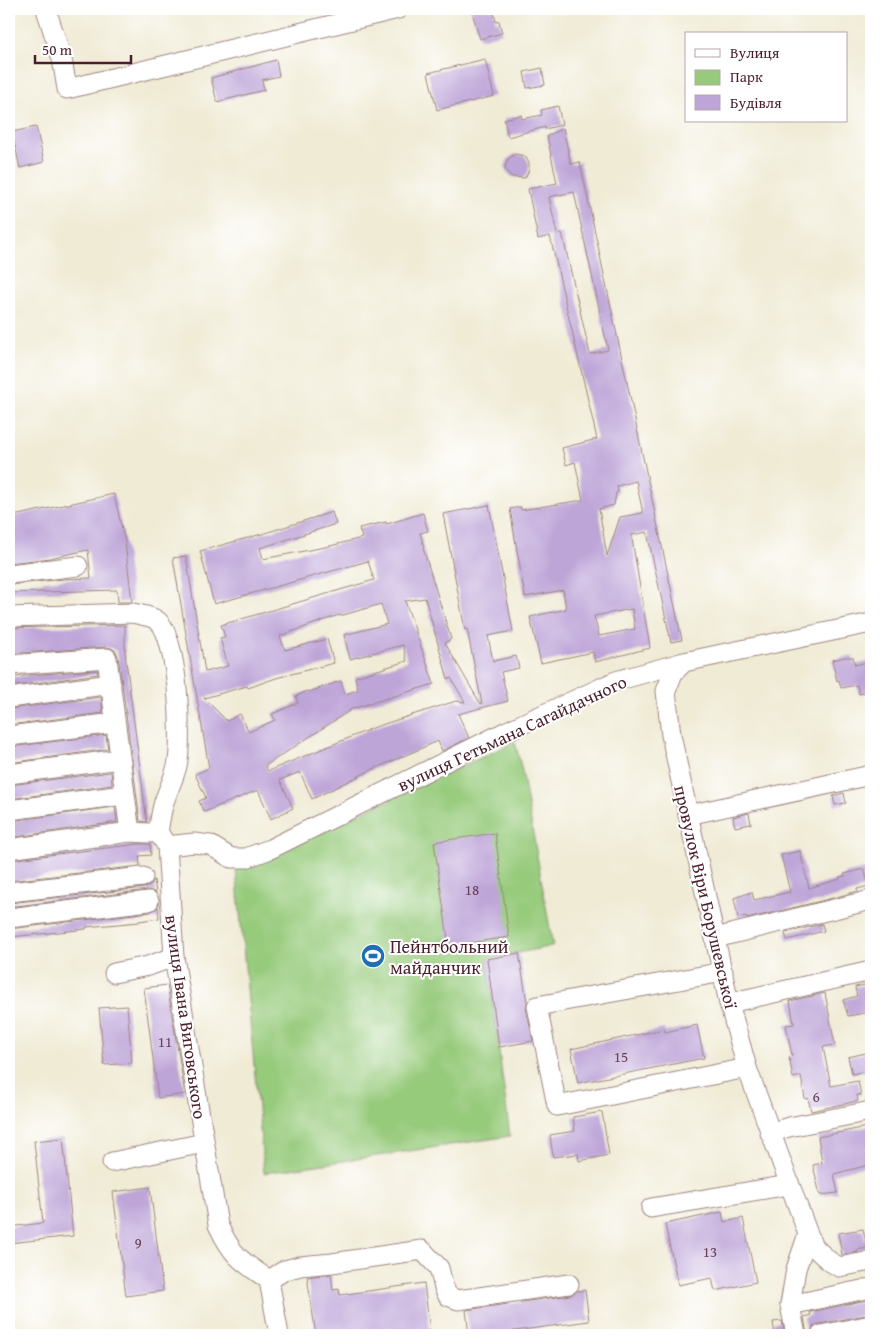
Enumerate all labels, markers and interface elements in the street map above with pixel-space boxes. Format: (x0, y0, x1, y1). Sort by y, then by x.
scale bar (35, 32, 131, 64)
legend (685, 32, 848, 122)
text: 50 m (42, 39, 73, 60)
text: Вулиця (730, 42, 780, 63)
text: Парк (730, 66, 763, 87)
text: Будівля (730, 92, 782, 113)
street label: вулиця Гетьмана Сагайдачного (393, 668, 631, 798)
street label: провулок Віри Борушевської (667, 782, 745, 1012)
house number: 18 (465, 879, 479, 900)
street label: вулиця Івана Виговського (158, 913, 214, 1121)
place label: Пейнтбольний майданчик (390, 933, 509, 981)
sports icon: Пейнтбольний майданчик (360, 943, 386, 969)
house number: 11 (158, 1031, 172, 1052)
house number: 15 (614, 1046, 628, 1067)
house number: 6 (812, 1086, 820, 1107)
house number: 9 (134, 1232, 142, 1253)
house number: 13 (703, 1241, 717, 1262)

